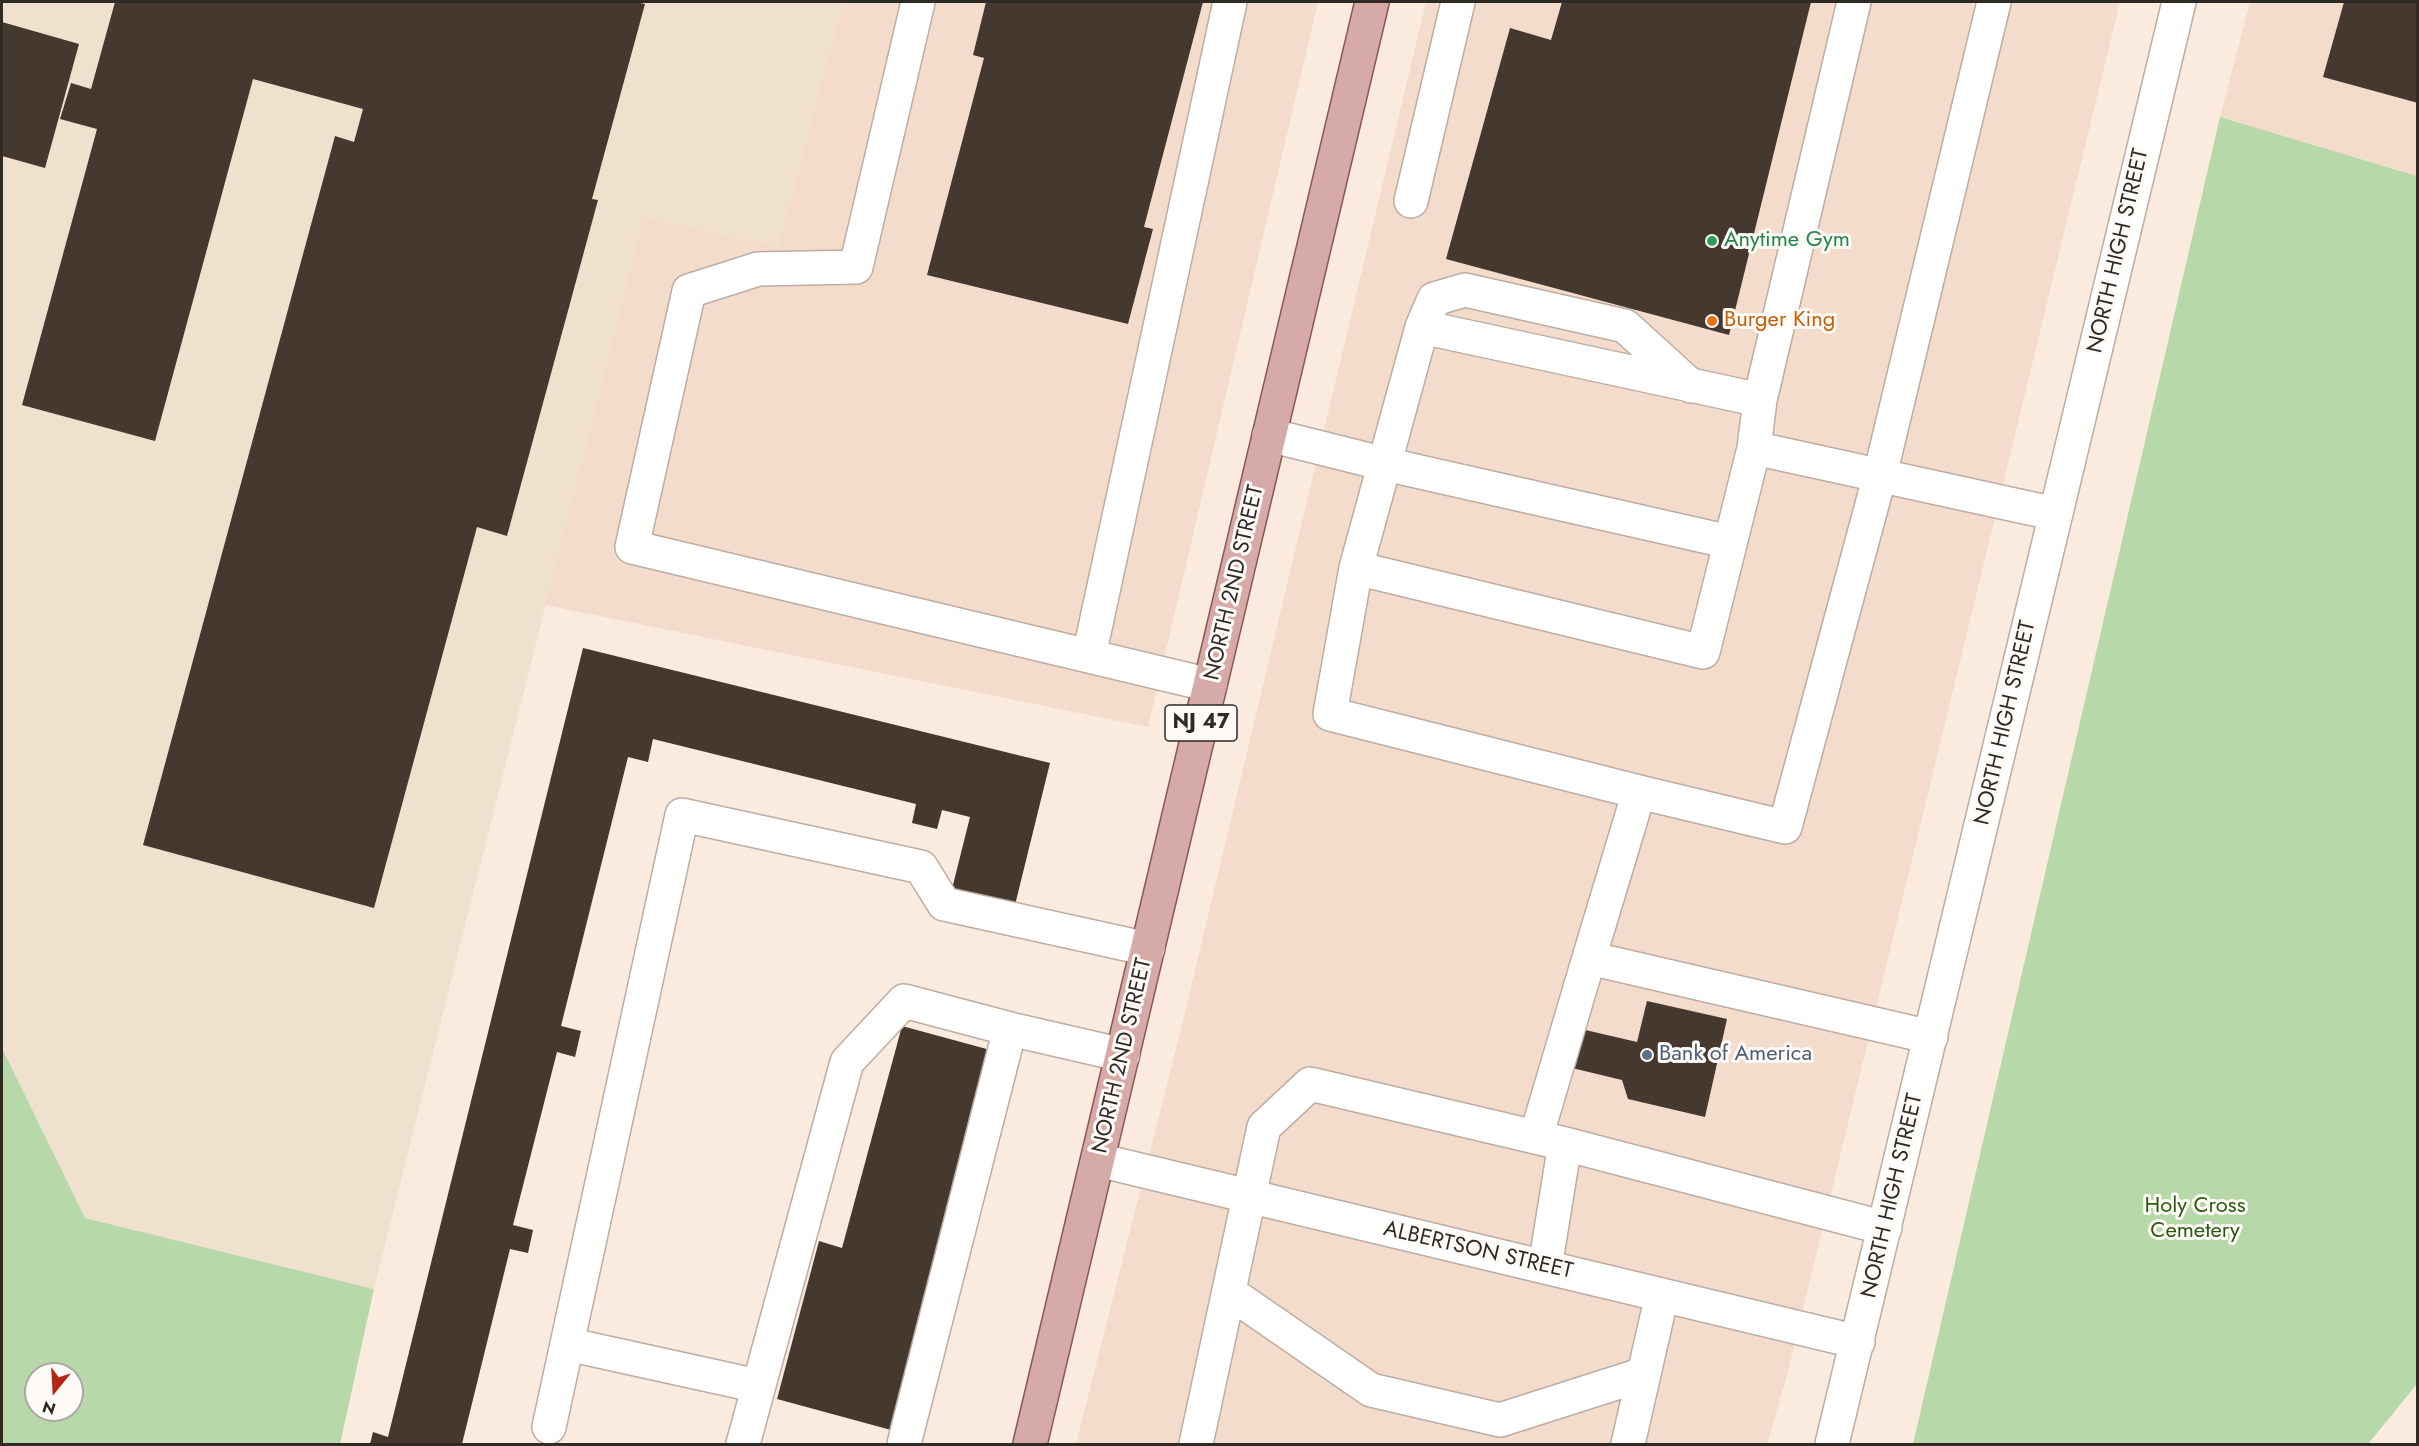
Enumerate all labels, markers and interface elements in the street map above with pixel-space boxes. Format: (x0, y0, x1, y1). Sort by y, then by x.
street label: NORTH HIGH STREET (2083, 146, 2155, 356)
place label: Anytime Gym (1724, 228, 1850, 254)
marker: Anytime Gym (1705, 234, 1719, 248)
place label: Burger King (1724, 308, 1835, 334)
marker: Burger King (1705, 314, 1719, 328)
street label: NORTH 2ND STREET (1200, 483, 1270, 683)
street label: NORTH HIGH STREET (1970, 618, 2042, 828)
road number: NJ 47 (1165, 705, 1237, 741)
street label: NORTH 2ND STREET (1088, 956, 1158, 1156)
place label: Bank of America (1659, 1042, 1812, 1068)
marker: Bank of America (1640, 1048, 1654, 1062)
street label: NORTH HIGH STREET (1857, 1091, 1929, 1301)
park label: Holy Cross Cemetery (2144, 1194, 2246, 1246)
street label: ALBERTSON STREET (1381, 1216, 1575, 1286)
north arrow (24, 1362, 84, 1422)
text: N (39, 1395, 59, 1421)

